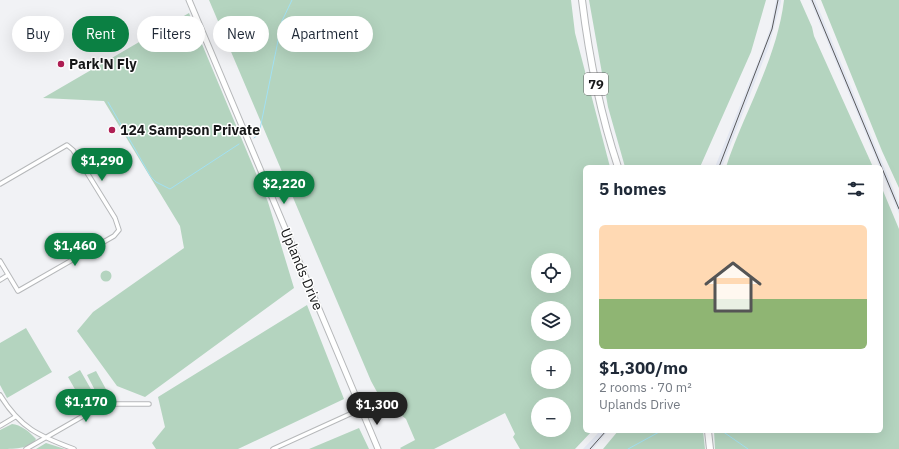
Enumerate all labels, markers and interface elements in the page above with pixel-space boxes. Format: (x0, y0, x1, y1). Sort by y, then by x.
chip: Buy (12, 16, 64, 52)
chip: Rent (72, 16, 129, 52)
chip: Filters (137, 16, 205, 52)
chip: New (213, 16, 269, 52)
chip: Apartment (277, 16, 373, 52)
place label: Park'N Fly (69, 55, 137, 73)
marker: Park'N Fly (56, 59, 66, 69)
road number: 79 (584, 73, 608, 95)
place label: 124 Sampson Private (120, 121, 260, 139)
marker: 124 Sampson Private (107, 125, 117, 135)
pin: $1,290 (69, 148, 135, 182)
text: $1,290 (80, 152, 124, 169)
pin: $2,220 (251, 171, 317, 205)
text: $2,220 (262, 175, 306, 192)
text: 5 homes (599, 178, 666, 200)
icon: filters (845, 178, 867, 200)
street label: Uplands Drive (277, 225, 328, 313)
pin: $1,460 (42, 233, 108, 267)
text: $1,460 (53, 237, 97, 254)
icon: home (697, 251, 769, 323)
map controls (531, 253, 571, 437)
button: locate (531, 253, 571, 293)
button: layers (531, 301, 571, 341)
button: + (531, 349, 571, 389)
text: $1,300/mo (599, 357, 688, 379)
text: 2 rooms · 70 m² (599, 379, 692, 396)
pin: $1,170 (53, 389, 119, 423)
pin: $1,300 (344, 392, 410, 426)
text: $1,170 (64, 393, 108, 410)
text: $1,300 (355, 396, 399, 413)
text: Uplands Drive (599, 396, 680, 413)
button: − (531, 397, 571, 437)

